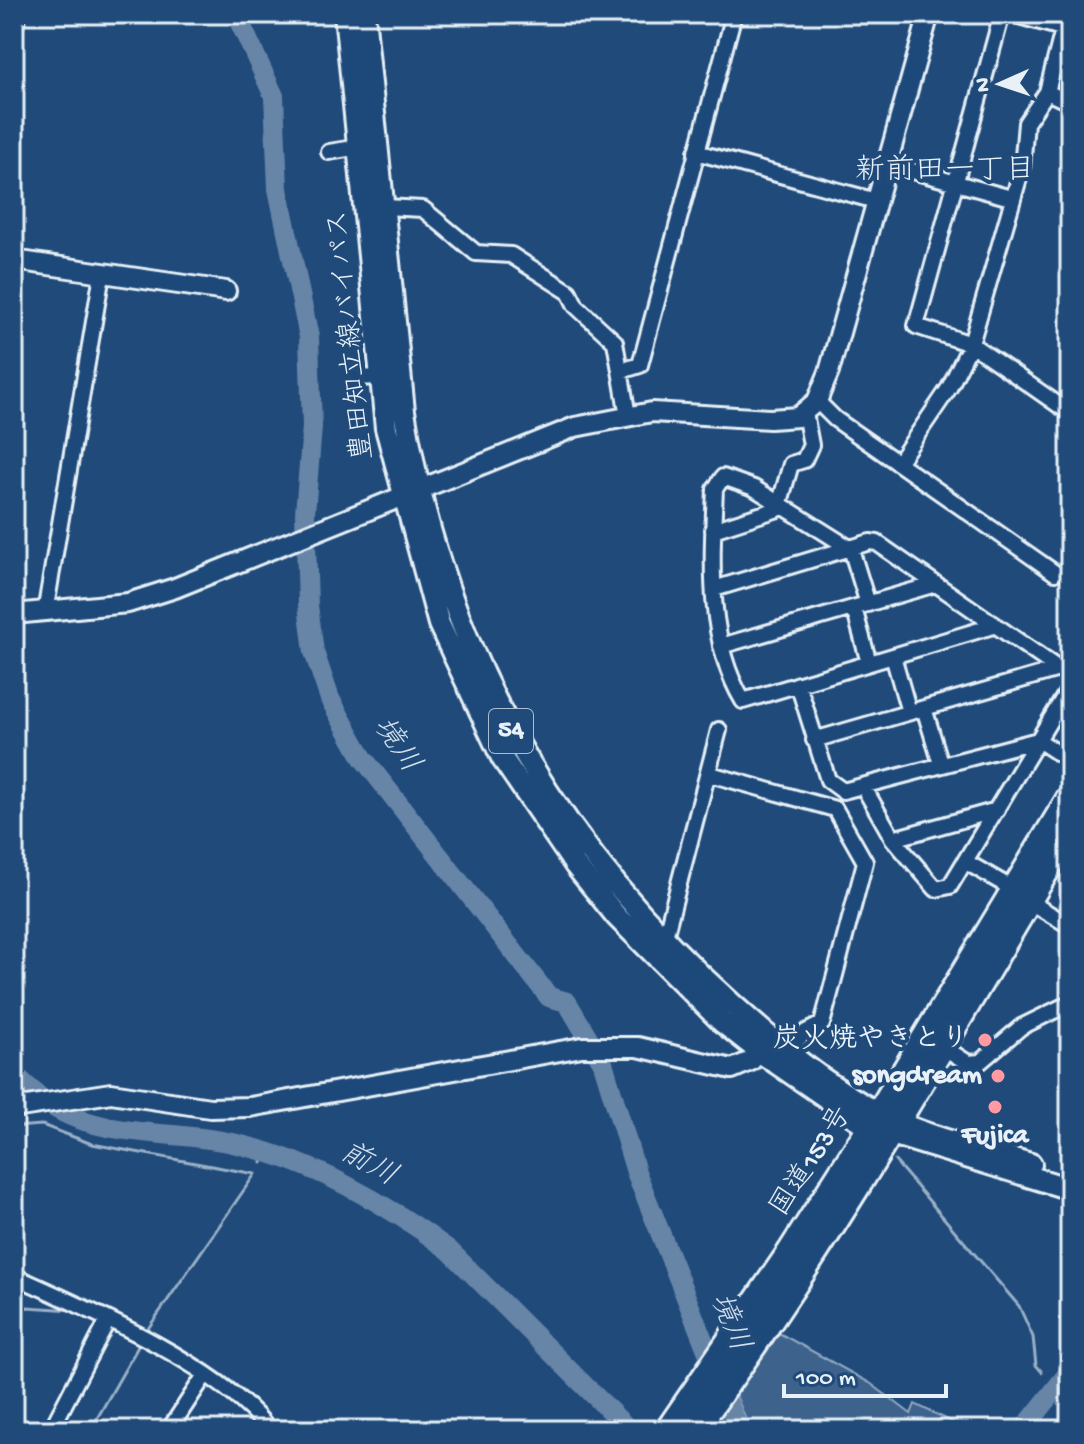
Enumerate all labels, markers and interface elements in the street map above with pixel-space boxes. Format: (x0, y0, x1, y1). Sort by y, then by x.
north arrow (960, 44, 1040, 124)
text: N (971, 77, 997, 93)
district label: 新前田一丁目 (855, 153, 1035, 190)
street label: 豊田知立線バイパス (321, 208, 382, 462)
road number: 54 (489, 709, 533, 753)
water label: 境川 (364, 711, 427, 781)
place label: 炭火焼やきとり (773, 1023, 969, 1057)
marker: 炭火焼やきとり (976, 1031, 994, 1049)
place label: songdream (852, 1060, 982, 1093)
marker: songdream (989, 1067, 1007, 1085)
marker: Fujica (986, 1098, 1004, 1116)
street label: 国道153号 (763, 1100, 860, 1223)
place label: Fujica (961, 1120, 1030, 1153)
water label: 前川 (333, 1134, 404, 1196)
water label: 境川 (701, 1288, 756, 1357)
scale bar (784, 1348, 946, 1398)
text: 100 m (795, 1365, 856, 1394)

